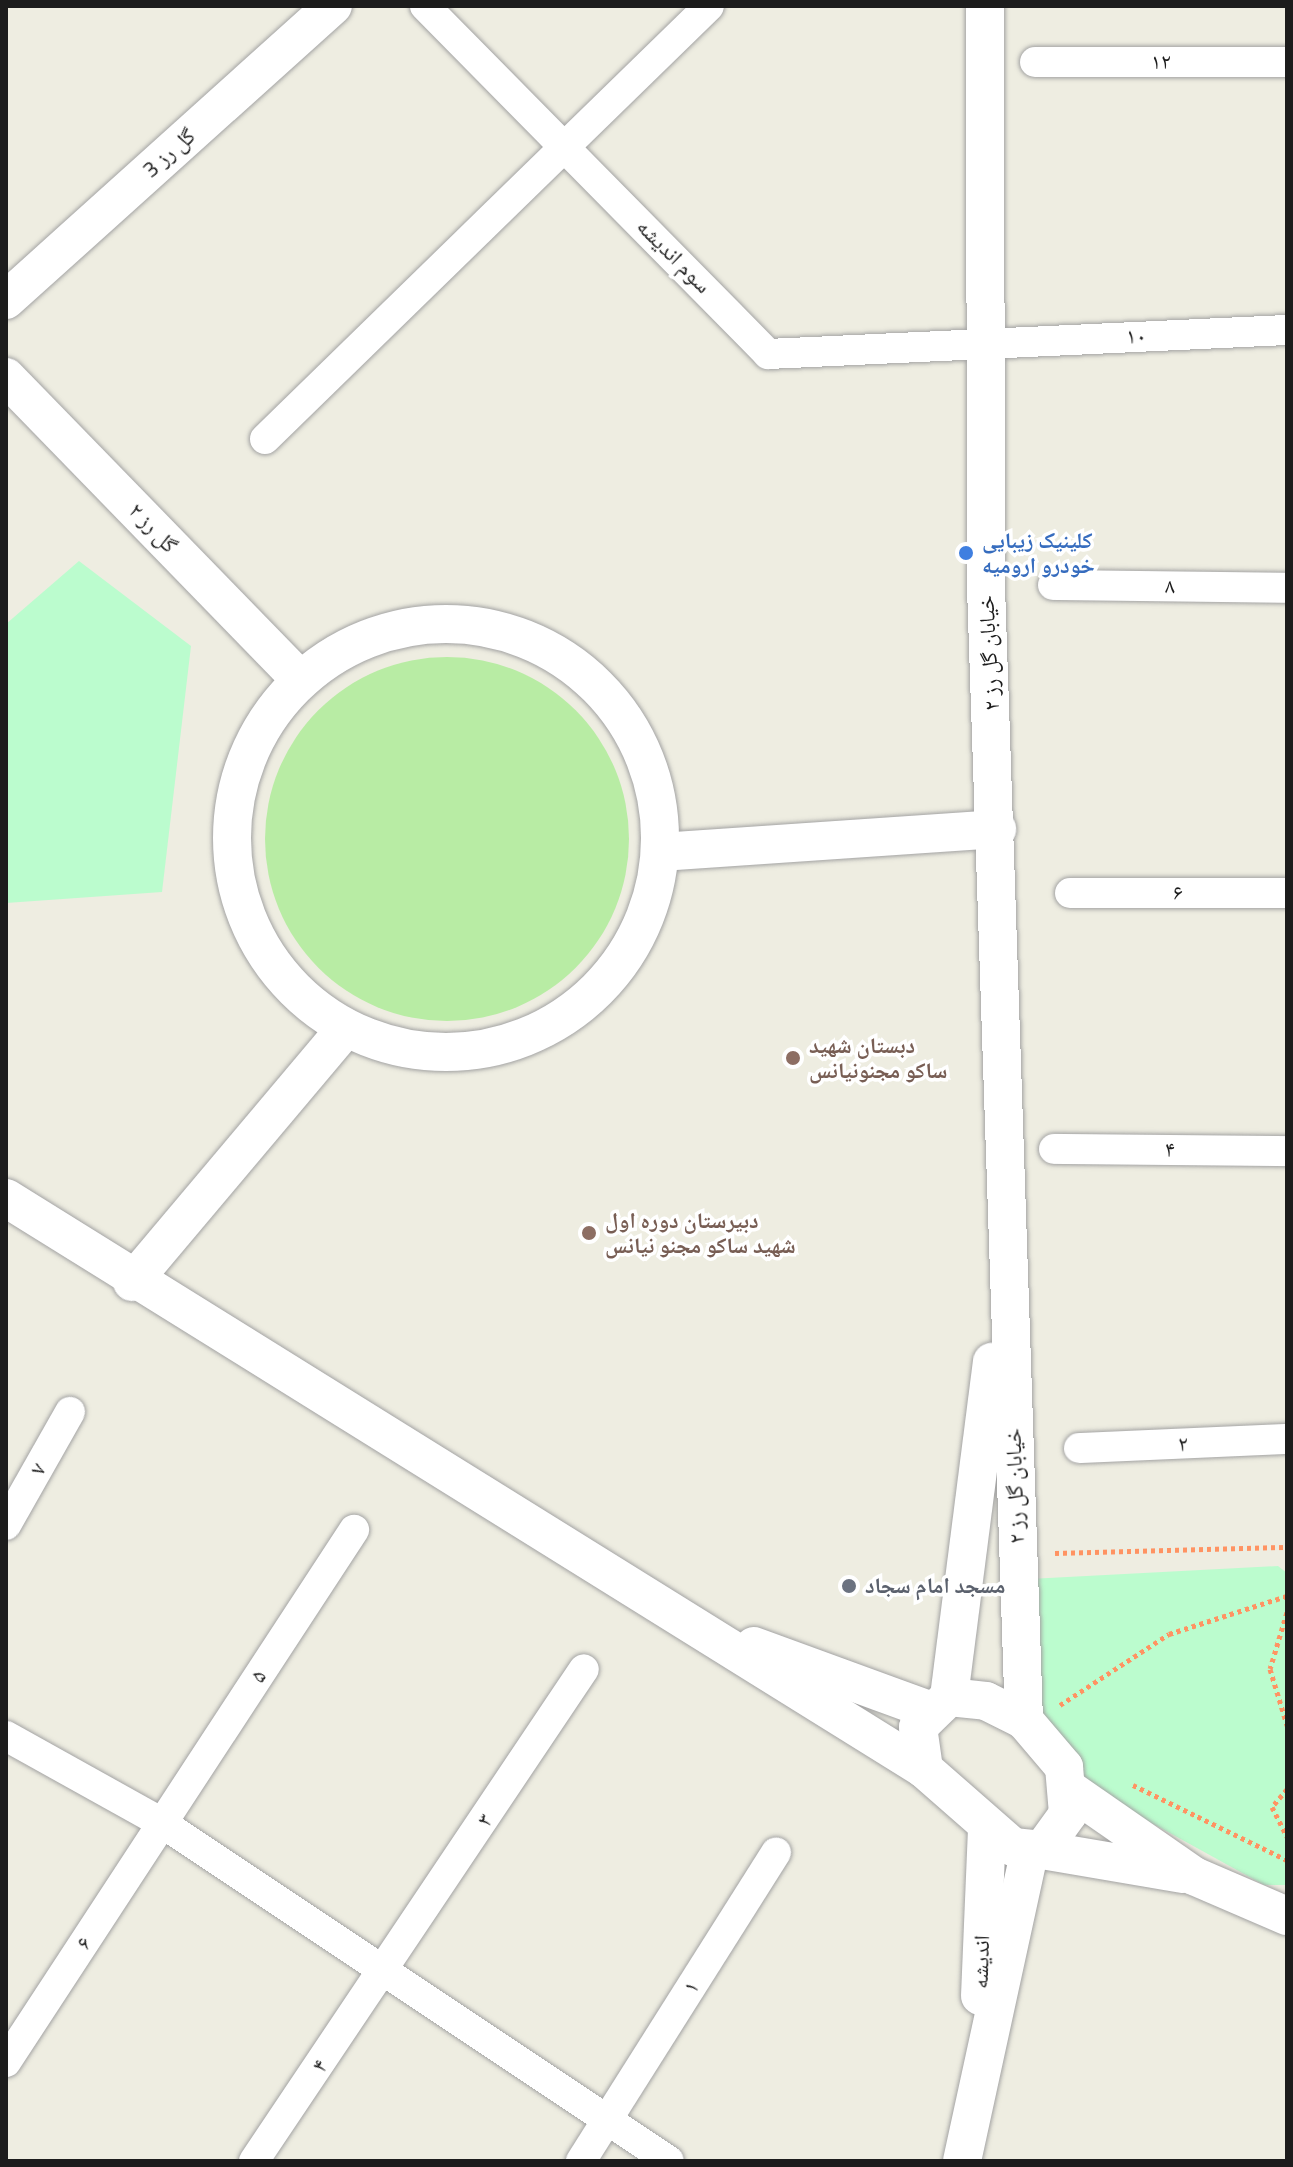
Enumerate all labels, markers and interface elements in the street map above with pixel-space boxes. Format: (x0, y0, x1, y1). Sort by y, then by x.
street label: ۱۲ (1151, 49, 1171, 75)
street label: گل رز 3 (137, 123, 201, 183)
street label: سوم اندیشه (631, 213, 717, 299)
street label: ۱۰ (1126, 322, 1146, 350)
street label: ۲ گل رز (123, 498, 183, 558)
place label: کلینیک زیبایی خودرو ارومیه (982, 527, 1095, 578)
marker: کلینیک زیبایی خودرو ارومیه (957, 544, 975, 562)
street label: ۸ (1165, 573, 1175, 599)
street label: خیابان گل رز ۲ (973, 595, 1005, 711)
street label: ۶ (1173, 880, 1183, 906)
place label: دبستان شهید ساکو مجنونیانس (809, 1032, 947, 1084)
marker: دبستان شهید ساکو مجنونیانس (784, 1049, 802, 1067)
street label: ۴ (1165, 1137, 1175, 1163)
place label: دبیرستان دوره اول شهید ساکو مجنو نیانس (605, 1207, 796, 1258)
marker: دبیرستان دوره اول شهید ساکو مجنو نیانس (580, 1224, 598, 1242)
street label: خیابان گل رز ۲ (1000, 1428, 1030, 1544)
street label: ۲ (1178, 1431, 1188, 1457)
street label: ۷ (24, 1458, 52, 1480)
place label: مسجد امام سجاد (865, 1573, 1005, 1599)
marker: مسجد امام سجاد (840, 1577, 858, 1595)
street label: ۵ (244, 1665, 272, 1687)
street label: ۳ (471, 1809, 499, 1831)
street label: ۶ (70, 1932, 98, 1954)
street label: اندیشه (967, 1935, 995, 1989)
street label: ۱ (677, 1976, 705, 1998)
street label: ۴ (306, 2054, 334, 2078)

